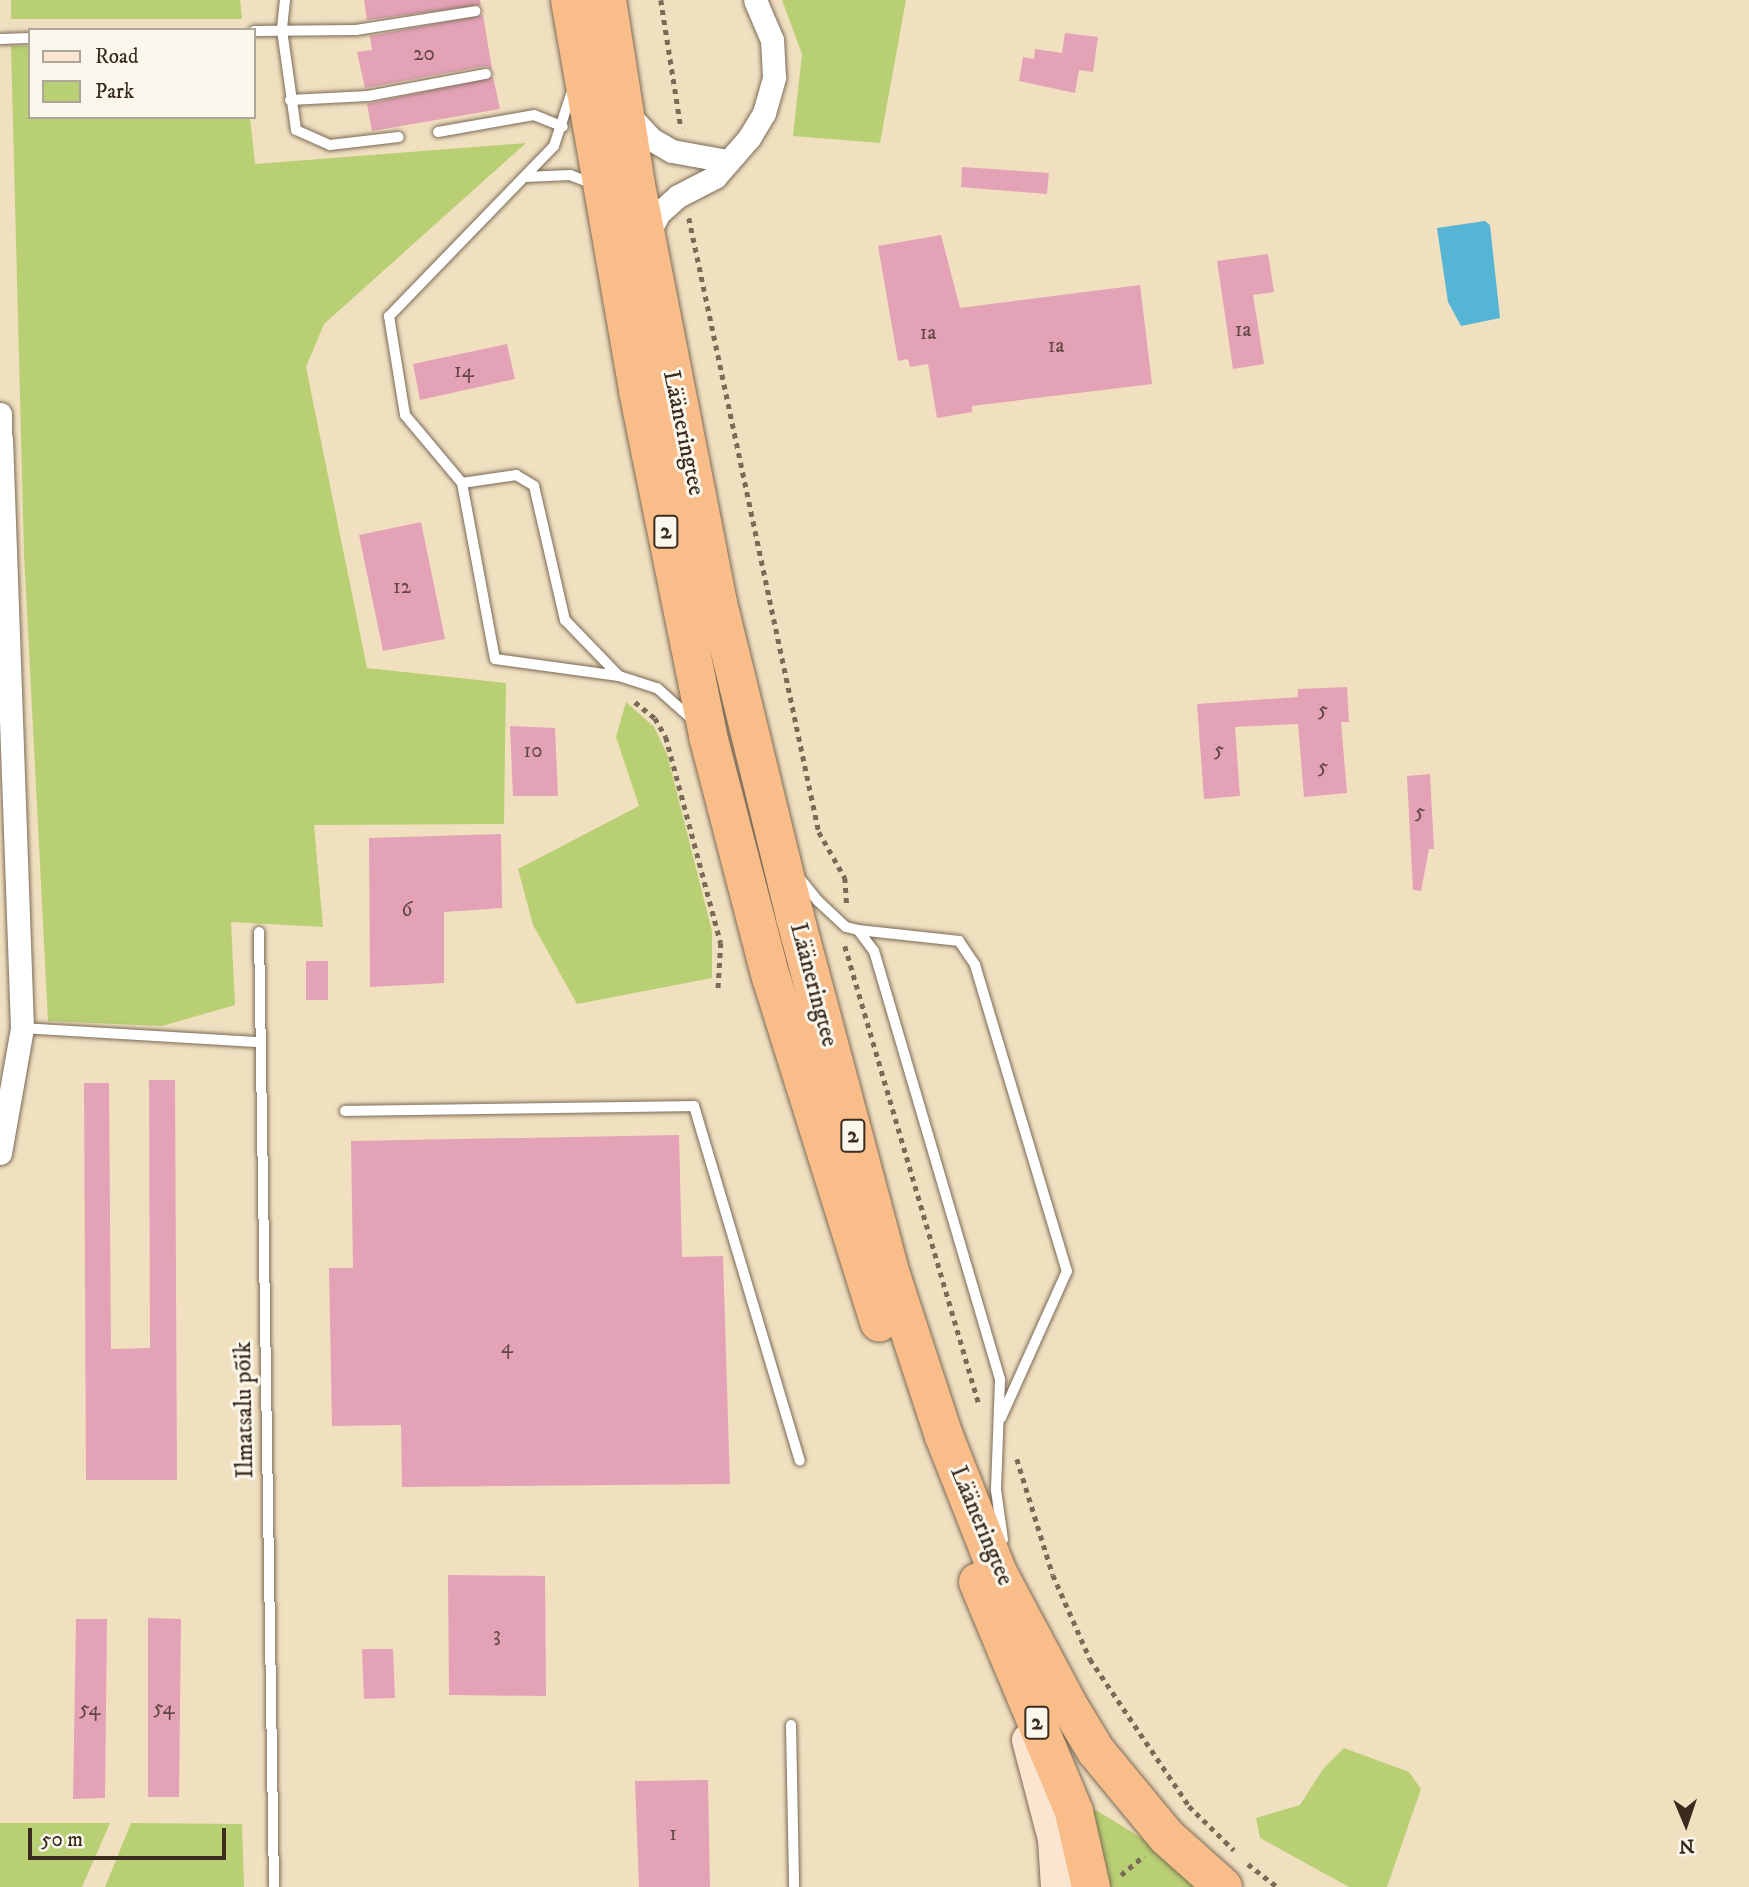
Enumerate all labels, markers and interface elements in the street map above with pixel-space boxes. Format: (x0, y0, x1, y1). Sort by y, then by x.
legend (28, 28, 256, 119)
house number: 20 (413, 41, 435, 67)
text: Road (95, 44, 139, 70)
text: Park (95, 79, 134, 105)
house number: 1a (1235, 317, 1251, 343)
house number: 1a (920, 320, 936, 346)
house number: 1a (1048, 333, 1064, 359)
house number: 14 (454, 358, 474, 384)
street label: Lääneringtee (656, 368, 710, 498)
road number: 2 (652, 512, 680, 552)
house number: 12 (393, 574, 411, 600)
house number: 5 (1318, 697, 1328, 723)
house number: 5 (1214, 737, 1224, 763)
house number: 10 (524, 738, 542, 764)
house number: 5 (1318, 754, 1328, 780)
house number: 5 (1415, 799, 1425, 825)
house number: 6 (402, 897, 412, 923)
street label: Lääneringtee (783, 920, 843, 1050)
road number: 2 (839, 1116, 867, 1156)
house number: 4 (501, 1334, 513, 1360)
street label: Ilmatsalu põik (229, 1341, 261, 1479)
street label: Lääneringtee (943, 1462, 1019, 1590)
house number: 3 (493, 1622, 501, 1648)
house number: 54 (153, 1695, 175, 1721)
house number: 54 (79, 1696, 101, 1722)
road number: 2 (1023, 1704, 1051, 1742)
north arrow (1651, 1789, 1721, 1859)
scale bar (32, 1814, 229, 1858)
house number: 1 (669, 1821, 677, 1847)
text: 50 m (41, 1827, 83, 1853)
text: N (1679, 1834, 1695, 1857)

